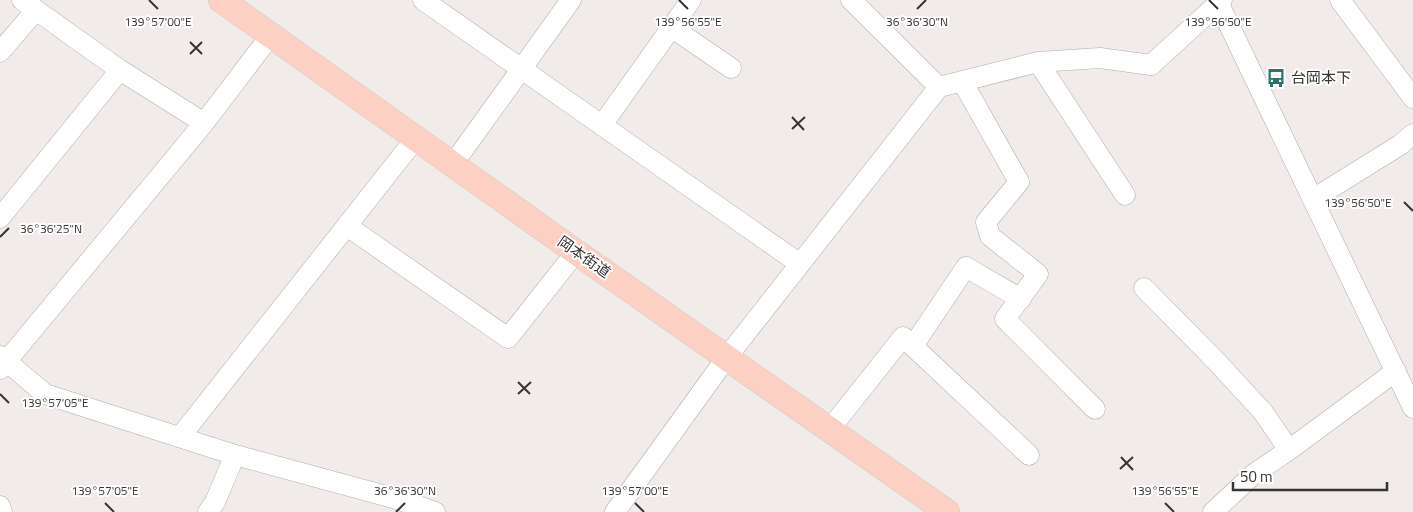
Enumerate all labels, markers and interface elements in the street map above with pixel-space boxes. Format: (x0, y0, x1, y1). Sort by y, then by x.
text: 139°57'00"E (124, 12, 192, 31)
text: 139°56'55"E (654, 12, 722, 31)
text: 36°36'30"N (886, 12, 948, 31)
text: 139°56'50"E (1184, 12, 1252, 31)
place label: 台岡本下 (1291, 66, 1351, 89)
bus stop icon: 台岡本下 (1265, 67, 1287, 89)
text: 139°56'50"E (1324, 193, 1392, 212)
text: 36°36'25"N (20, 219, 82, 238)
street label: 岡本街道 (553, 230, 615, 283)
text: 139°57'05"E (21, 393, 89, 412)
scale bar (1233, 460, 1387, 492)
text: 50 m (1240, 465, 1273, 488)
text: 139°57'05"E (71, 481, 139, 500)
text: 36°36'30"N (374, 481, 436, 500)
text: 139°57'00"E (601, 481, 669, 500)
text: 139°56'55"E (1131, 481, 1199, 500)

